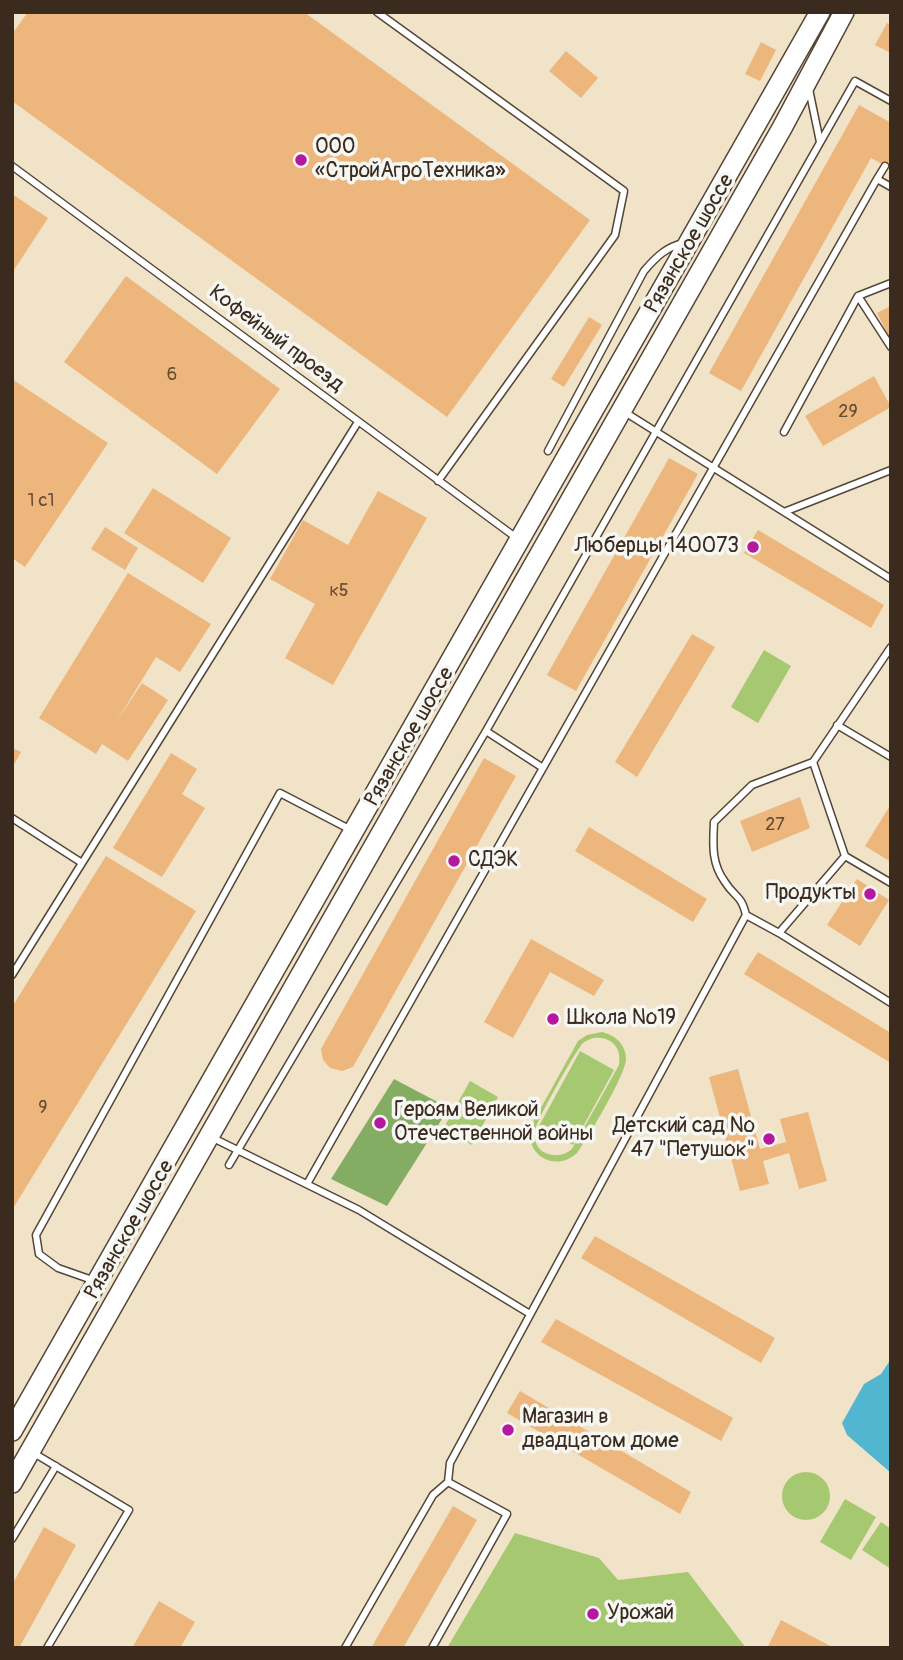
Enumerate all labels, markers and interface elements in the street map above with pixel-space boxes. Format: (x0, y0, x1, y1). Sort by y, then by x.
place label: ООО «СтройАгроТехника» (315, 135, 506, 185)
marker: ООО «СтройАгроТехника» (293, 152, 309, 168)
street label: Рязанское шоссе (640, 170, 740, 318)
street label: Кофейный проезд (204, 280, 348, 398)
house number: 6 (167, 364, 177, 386)
house number: 29 (838, 401, 858, 423)
house number: 1 с1 (27, 490, 55, 512)
place label: Люберцы 140073 (575, 534, 739, 560)
marker: Люберцы 140073 (745, 539, 761, 555)
house number: к5 (329, 580, 349, 602)
street label: Рязанское шоссе (360, 663, 460, 811)
house number: 27 (765, 814, 785, 836)
place label: СДЭК (468, 848, 518, 874)
marker: СДЭК (446, 853, 462, 869)
place label: Продукты (766, 881, 856, 907)
marker: Продукты (862, 886, 878, 902)
place label: Школа №19 (567, 1006, 676, 1032)
marker: Школа №19 (545, 1011, 561, 1027)
house number: 9 (38, 1097, 48, 1119)
place label: Героям Великой Отечественной войны (394, 1098, 593, 1148)
place label: Детский сад № 47 "Петушок" (613, 1114, 755, 1164)
marker: Героям Великой Отечественной войны (372, 1115, 388, 1131)
marker: Детский сад № 47 "Петушок" (761, 1131, 777, 1147)
street label: Рязанское шоссе (80, 1156, 180, 1304)
place label: Магазин в двадцатом доме (522, 1405, 678, 1455)
marker: Магазин в двадцатом доме (500, 1422, 516, 1438)
place label: Урожай (607, 1601, 674, 1627)
marker: Урожай (585, 1606, 601, 1622)

